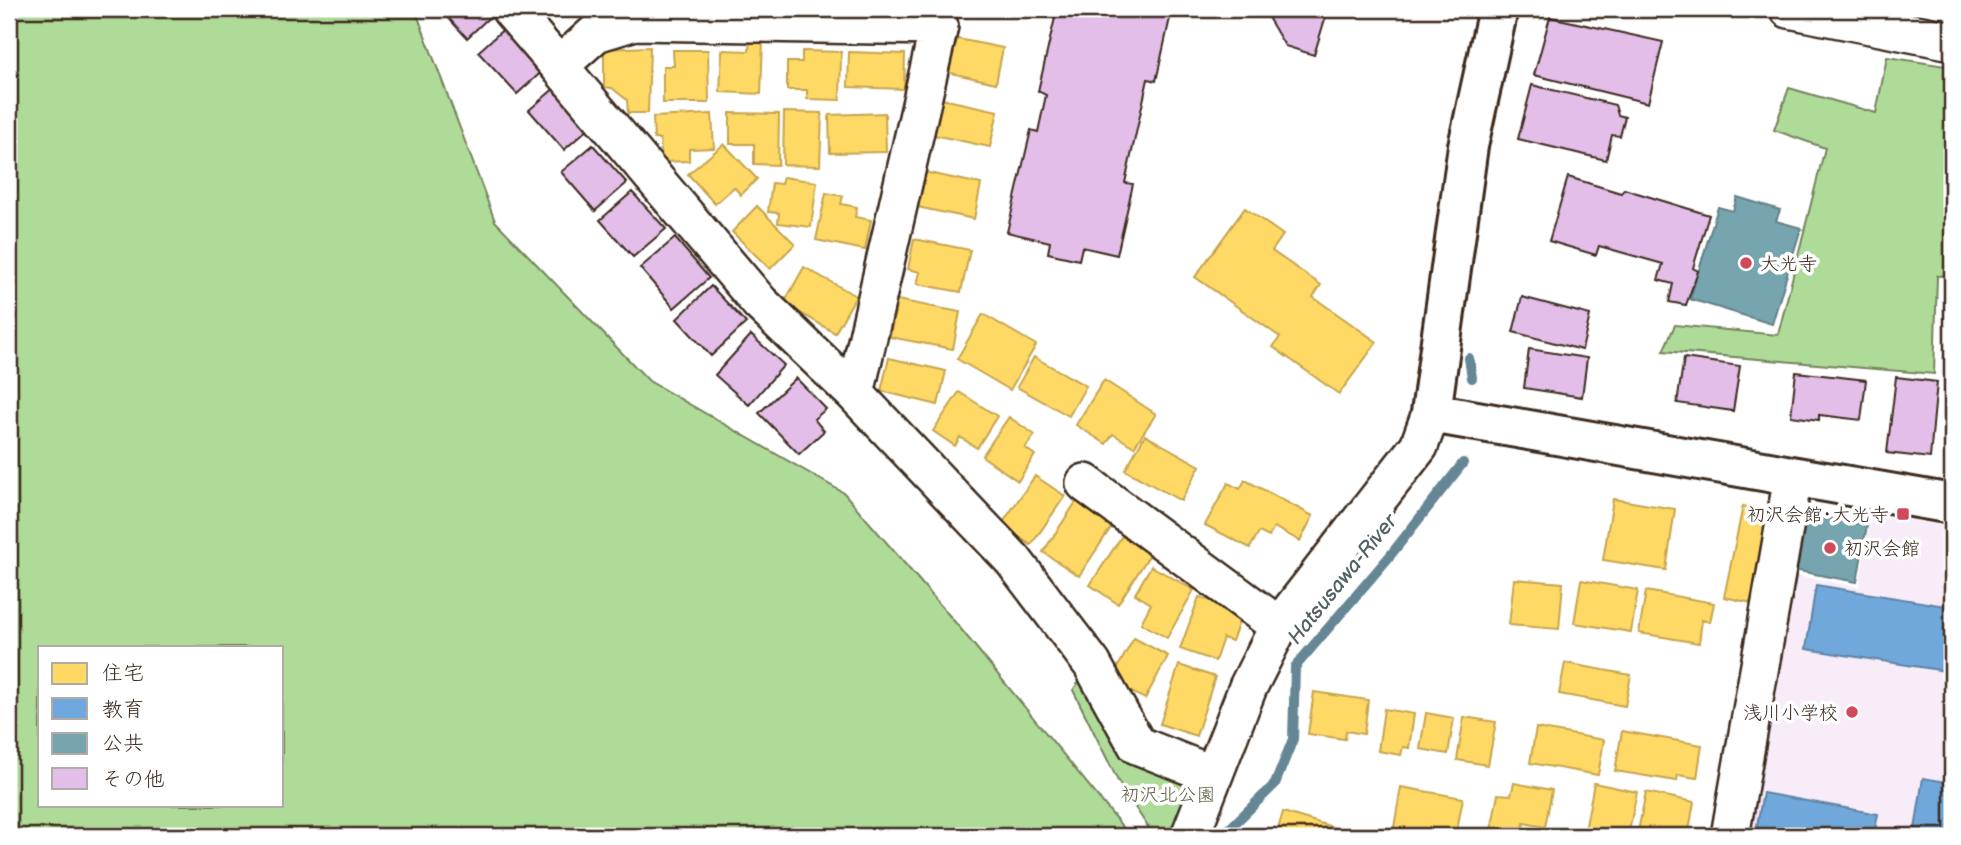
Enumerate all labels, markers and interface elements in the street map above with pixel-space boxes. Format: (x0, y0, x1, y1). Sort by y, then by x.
place label: 大光寺 (1760, 253, 1817, 276)
marker: 大光寺 (1738, 255, 1754, 271)
place label: 初沢会館･大光寺 (1746, 504, 1889, 527)
marker: 初沢会館･大光寺 (1895, 506, 1911, 522)
water label: Hatsusawa-River (1282, 508, 1403, 649)
place label: 初沢会館 (1844, 538, 1920, 561)
marker: 初沢会館 (1822, 540, 1838, 556)
legend (38, 646, 284, 806)
text: 住宅 (102, 661, 144, 686)
text: 教育 (102, 697, 144, 722)
place label: 浅川小学校 (1743, 702, 1838, 725)
marker: 浅川小学校 (1844, 704, 1860, 720)
text: 公共 (102, 731, 144, 756)
text: その他 (102, 767, 165, 792)
park label: 初沢北公園 (1120, 784, 1216, 807)

